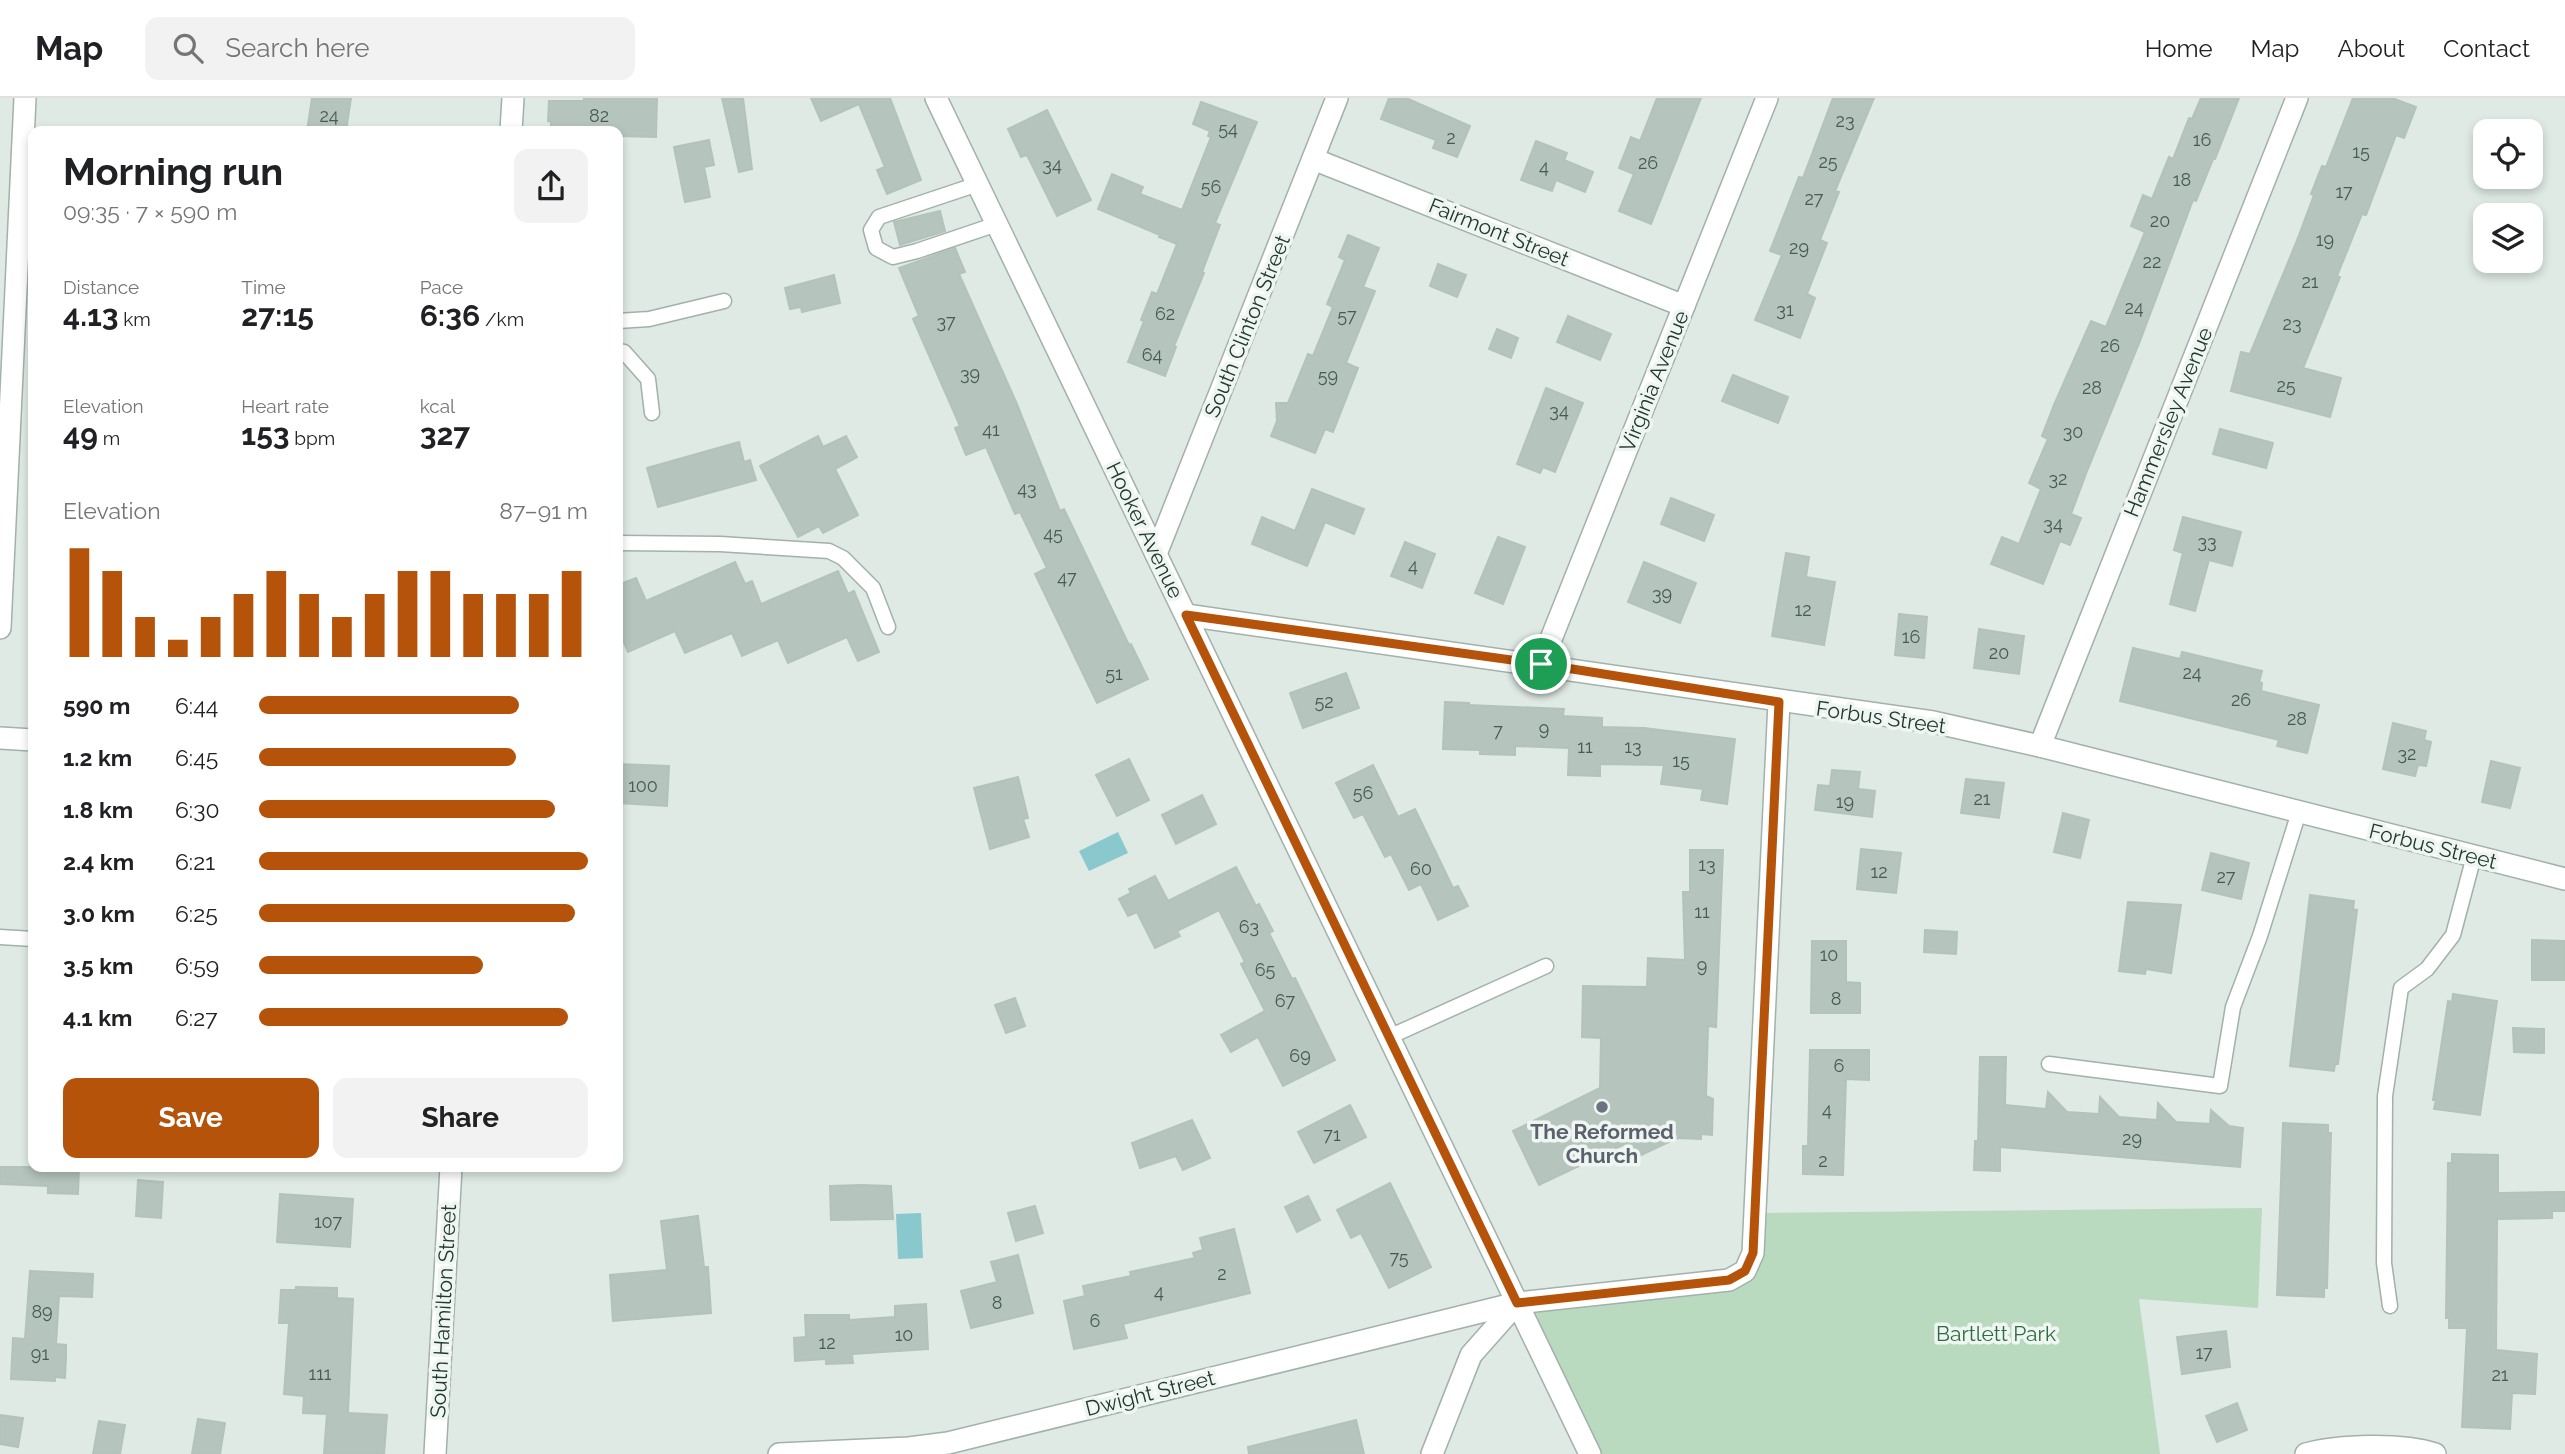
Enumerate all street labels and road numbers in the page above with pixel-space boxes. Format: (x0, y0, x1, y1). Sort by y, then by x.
street label: Fairmont Street (1425, 193, 1573, 271)
street label: South Clinton Street (1199, 231, 1295, 421)
street label: Virginia Avenue (1614, 307, 1694, 455)
street label: Hammersley Avenue (2119, 324, 2217, 520)
street label: Hooker Avenue (1101, 458, 1189, 602)
street label: Forbus Street (1815, 696, 1947, 738)
street label: Forbus Street (2367, 818, 2499, 874)
street label: South Hamilton Street (425, 1204, 461, 1418)
street label: Dwight Street (1083, 1365, 1217, 1421)

